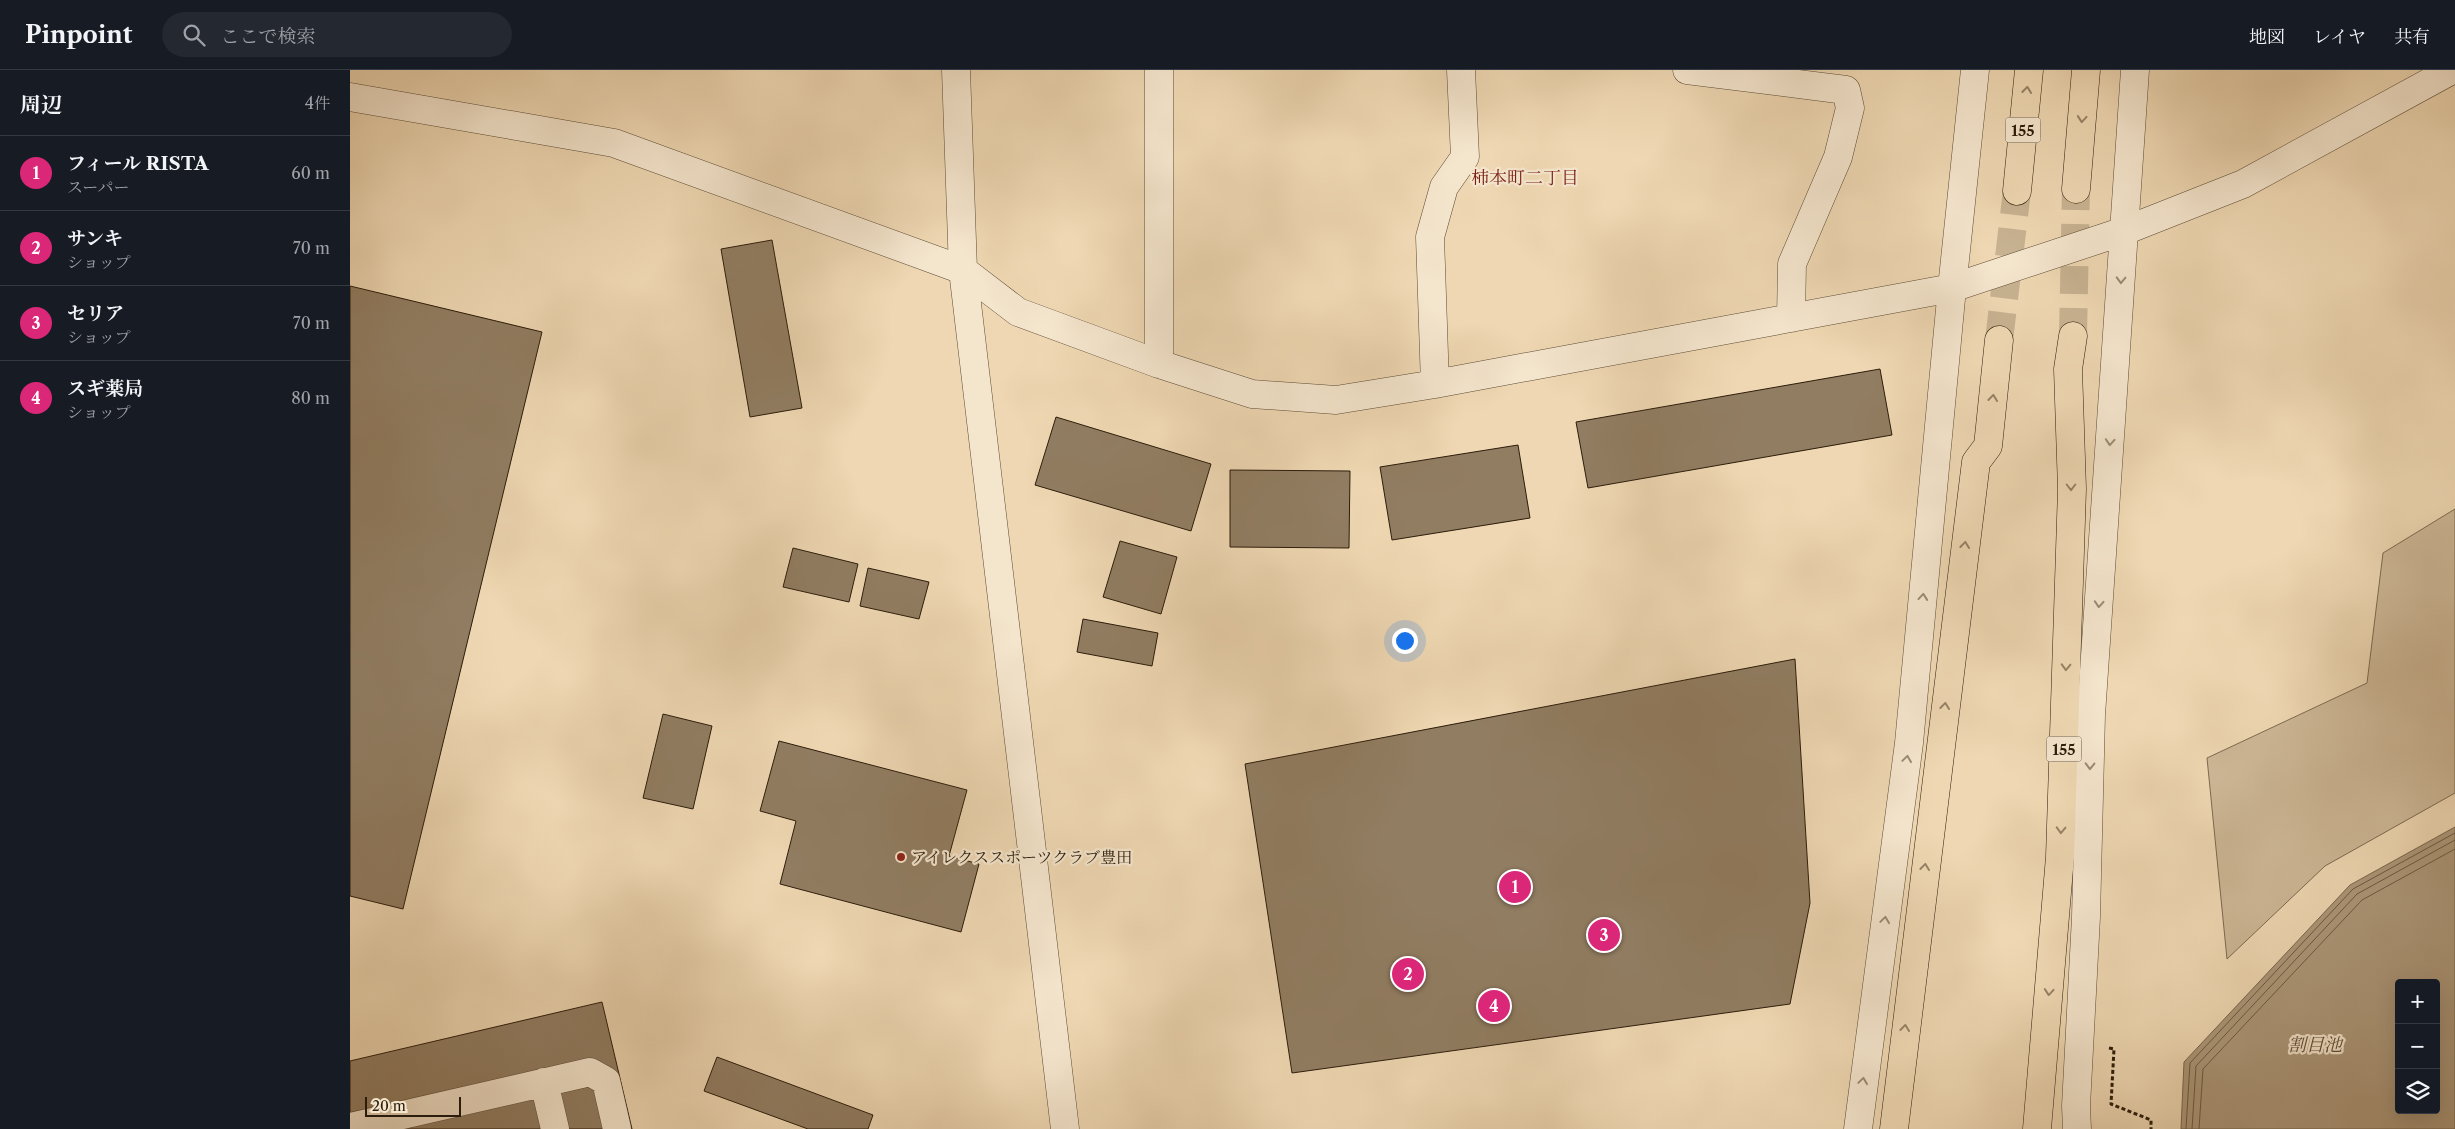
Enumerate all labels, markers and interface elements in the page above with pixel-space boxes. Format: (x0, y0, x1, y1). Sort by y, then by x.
search box (162, 12, 512, 57)
text: Pinpoint (25, 20, 132, 49)
icon: search (180, 21, 208, 49)
text: ここで検索 (220, 25, 315, 48)
text: 地図 (2249, 26, 2285, 48)
text: レイヤ (2313, 26, 2366, 48)
text: 共有 (2394, 26, 2430, 48)
one-way arrow (2021, 86, 2032, 94)
text: 周辺 (20, 92, 62, 117)
text: 4件 (305, 93, 330, 113)
one-way arrow (2077, 115, 2088, 123)
road number: 155 (2006, 118, 2040, 142)
text: フィール RISTA (67, 152, 209, 175)
text: 1 (32, 163, 40, 183)
text: 60 m (291, 163, 330, 183)
district label: 柿本町二丁目 (1471, 167, 1579, 189)
text: スーパー (67, 177, 129, 197)
text: サンキ (67, 227, 123, 250)
text: 2 (31, 238, 41, 258)
text: 70 m (293, 238, 330, 258)
text: ショップ (67, 252, 131, 272)
one-way arrow (2116, 276, 2127, 284)
text: セリア (67, 302, 124, 325)
text: 3 (31, 313, 41, 333)
text: 70 m (293, 313, 330, 333)
text: ショップ (67, 327, 131, 347)
text: スギ薬局 (67, 377, 143, 400)
text: 4 (31, 388, 41, 408)
text: 80 m (291, 388, 330, 408)
one-way arrow (1987, 394, 1998, 402)
text: ショップ (67, 402, 131, 422)
one-way arrow (2105, 438, 2116, 446)
one-way arrow (2066, 484, 2076, 492)
one-way arrow (1959, 540, 1970, 548)
one-way arrow (1917, 593, 1928, 601)
one-way arrow (2093, 601, 2104, 609)
your location (1392, 628, 1418, 654)
one-way arrow (2061, 664, 2071, 671)
one-way arrow (1939, 702, 1950, 710)
road number: 155 (2046, 736, 2082, 762)
one-way arrow (1901, 754, 1912, 762)
one-way arrow (2084, 763, 2095, 771)
one-way arrow (2056, 826, 2067, 834)
place label: アイレクススポーツクラブ豊田 (911, 847, 1132, 867)
marker: アイレクススポーツクラブ豊田 (895, 851, 907, 863)
one-way arrow (1919, 863, 1930, 871)
pin: 1 (1499, 868, 1531, 906)
one-way arrow (1879, 915, 1890, 923)
pin: 3 (1588, 916, 1620, 954)
pin: 2 (1392, 955, 1424, 993)
map controls (2395, 979, 2440, 1114)
button: + (2395, 979, 2440, 1024)
pin: 4 (1478, 987, 1510, 1025)
one-way arrow (2044, 988, 2055, 996)
one-way arrow (1899, 1024, 1910, 1032)
button: − (2395, 1024, 2440, 1069)
water label: 割目池 (2288, 1034, 2344, 1056)
button: layers (2395, 1069, 2440, 1114)
one-way arrow (1857, 1076, 1868, 1084)
scale bar (365, 1094, 461, 1117)
text: 20 m (372, 1097, 406, 1115)

